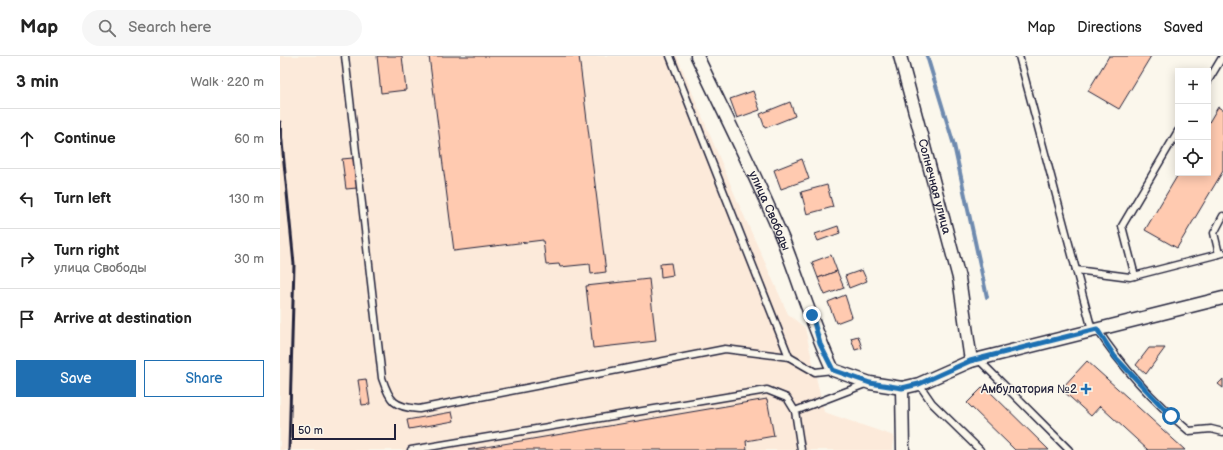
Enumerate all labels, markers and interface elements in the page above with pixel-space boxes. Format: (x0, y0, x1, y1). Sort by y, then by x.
search box (82, 10, 362, 46)
text: Map (20, 16, 58, 39)
icon: search (96, 17, 118, 39)
text: Search here (128, 18, 211, 37)
text: Map (1027, 19, 1055, 36)
text: Directions (1077, 19, 1142, 36)
text: Saved (1164, 19, 1203, 36)
map controls (1175, 68, 1211, 176)
button: + (1175, 68, 1211, 104)
text: 3 min (16, 72, 59, 92)
text: Walk · 220 m (191, 74, 264, 90)
button: − (1175, 104, 1211, 140)
icon: ahead (16, 128, 38, 150)
text: Continue (54, 129, 116, 148)
text: 60 m (234, 131, 264, 147)
street label: Солнечная улица (914, 137, 954, 236)
button: locate (1175, 140, 1211, 176)
street label: улица Свободы (745, 169, 793, 253)
icon: left (16, 188, 38, 210)
text: Turn left (54, 189, 111, 208)
text: 130 m (229, 191, 264, 207)
text: Turn right (54, 241, 119, 260)
icon: right (16, 248, 38, 270)
text: 30 m (234, 251, 264, 267)
text: улица Свободы (54, 260, 147, 276)
route end (803, 306, 821, 324)
icon: arrive (16, 308, 38, 330)
text: Arrive at destination (54, 309, 192, 328)
button: Save (16, 360, 136, 397)
button: Share (144, 360, 264, 397)
place label: Амбулатория №2 (980, 382, 1077, 397)
marker: Амбулатория №2 (1080, 383, 1092, 395)
route start (1162, 407, 1180, 425)
scale bar (292, 422, 396, 441)
text: 50 m (298, 424, 323, 437)

